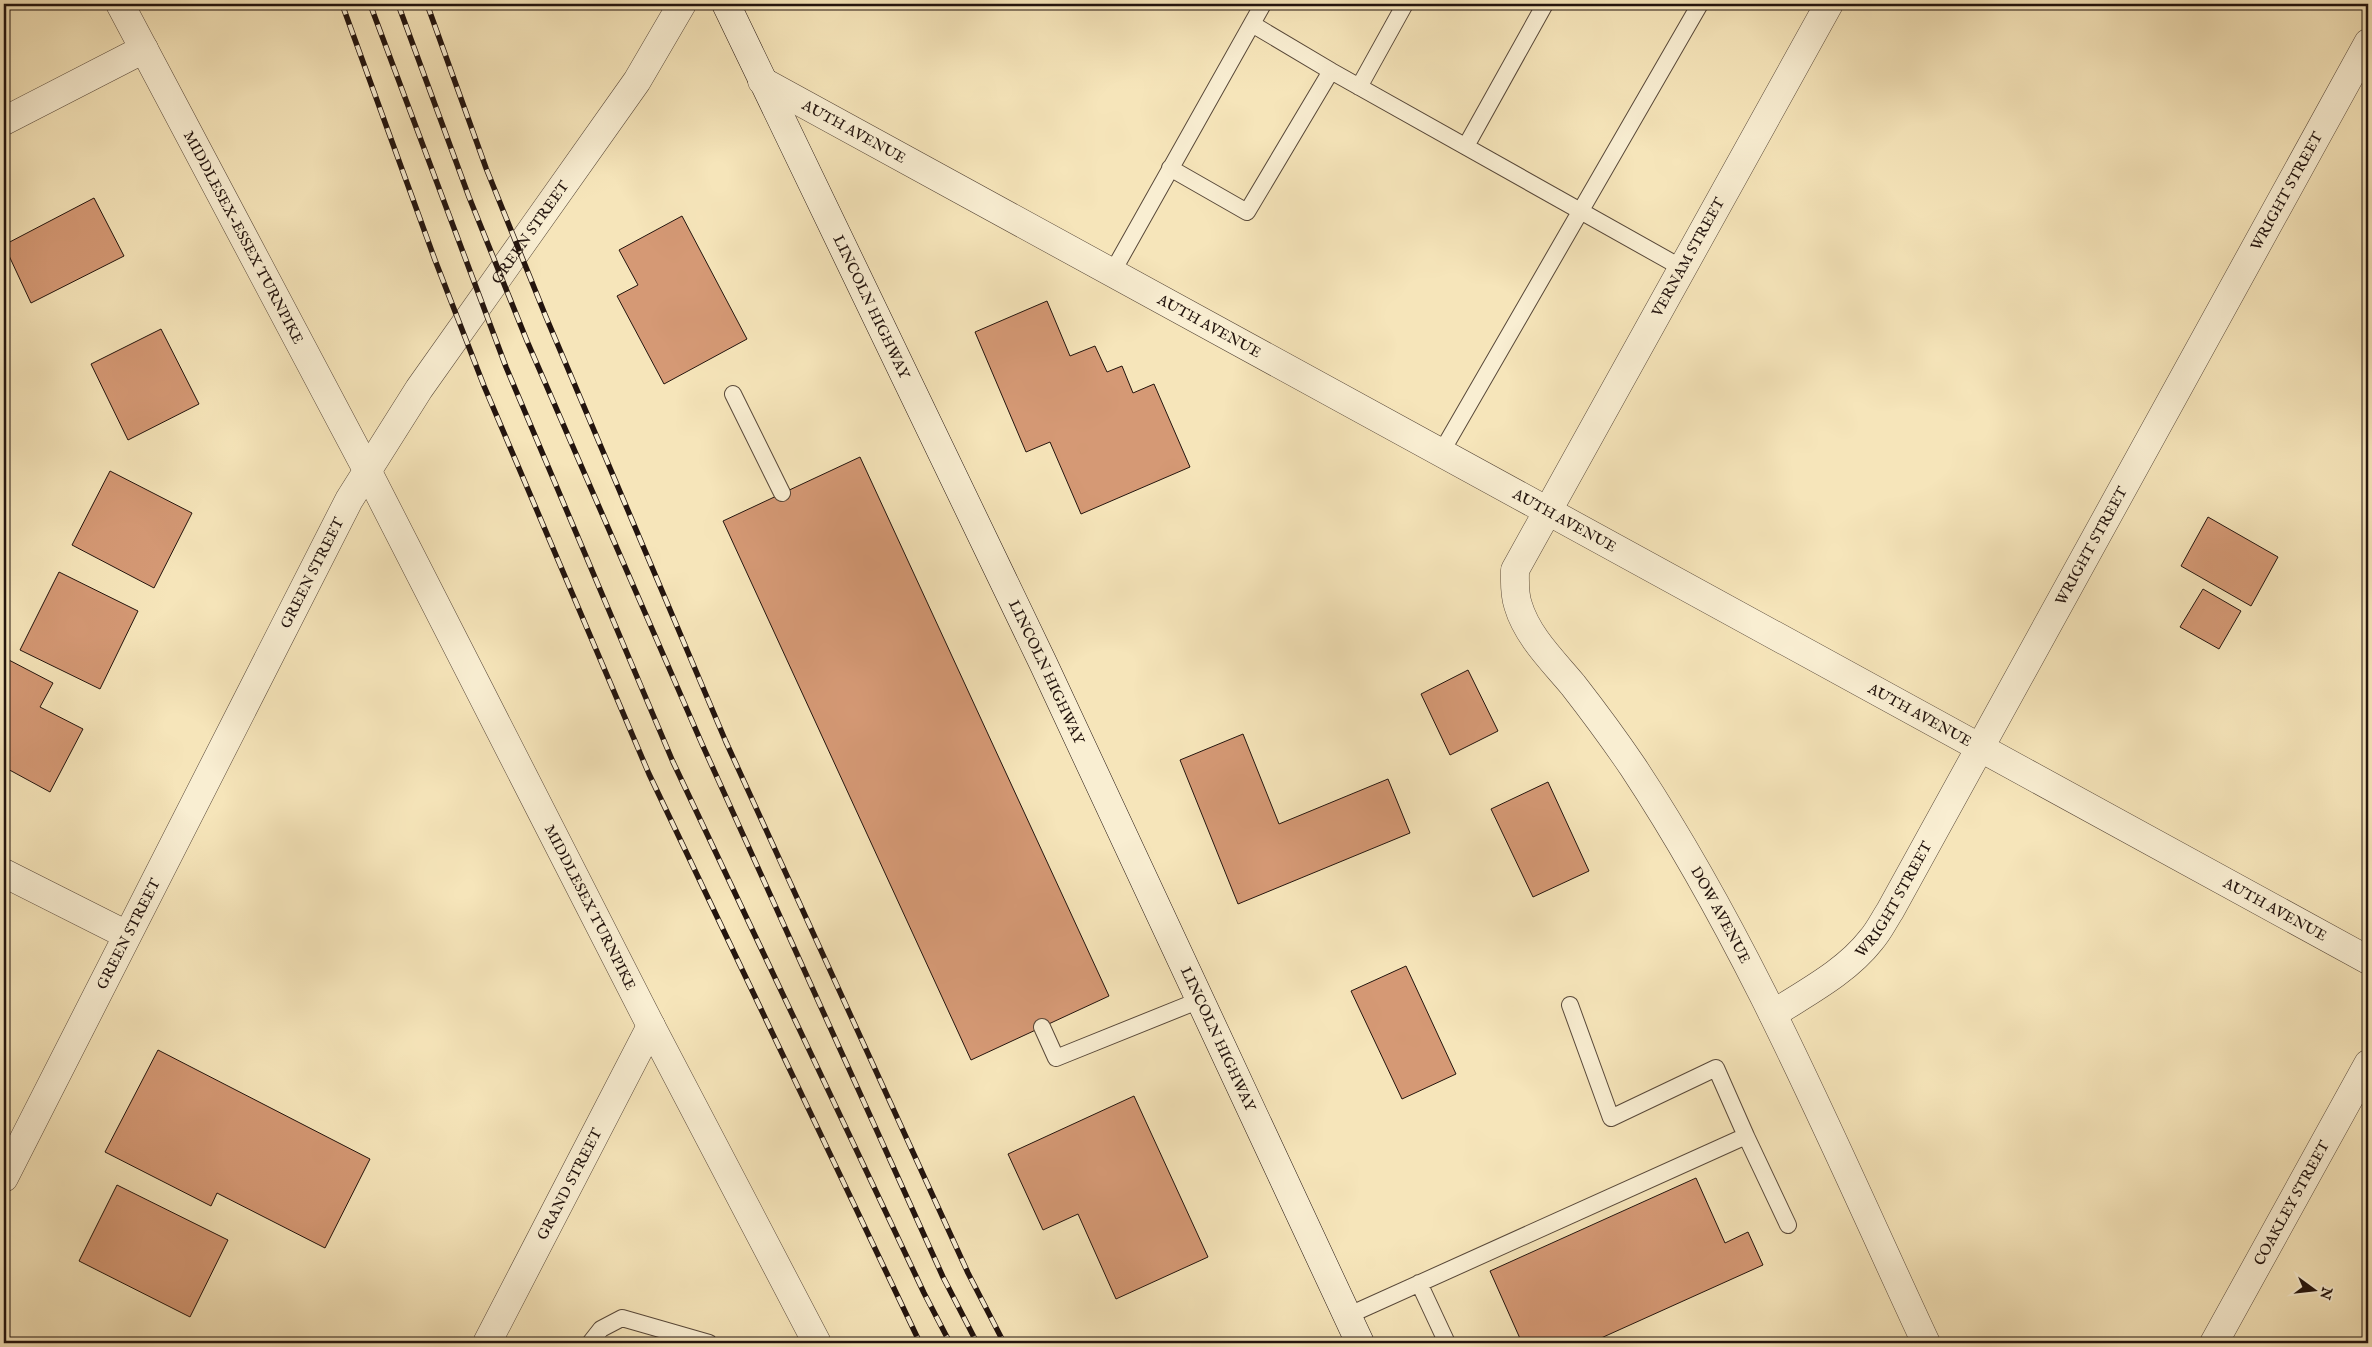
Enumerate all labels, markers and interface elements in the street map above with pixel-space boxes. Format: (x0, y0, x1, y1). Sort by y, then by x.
street label: AUTH AVENUE (798, 95, 909, 168)
street label: MIDDLESEX-ESSEX TURNPIKE (179, 128, 307, 347)
street label: WRIGHT STREET (2247, 129, 2327, 254)
street label: GREEN STREET (487, 177, 573, 288)
street label: VERNAM STREET (1647, 194, 1729, 321)
street label: LINCOLN HIGHWAY (829, 232, 914, 383)
street label: AUTH AVENUE (1153, 290, 1264, 362)
street label: WRIGHT STREET (2051, 483, 2132, 609)
street label: AUTH AVENUE (1508, 484, 1620, 557)
street label: GREEN STREET (276, 514, 349, 632)
street label: LINCOLN HIGHWAY (1004, 597, 1089, 748)
street label: AUTH AVENUE (1864, 679, 1975, 751)
street label: MIDDLESEX TURNPIKE (540, 822, 640, 993)
street label: WRIGHT STREET (1851, 838, 1936, 962)
street label: DOW AVENUE (1686, 863, 1754, 967)
street label: AUTH AVENUE (2219, 873, 2330, 946)
street label: GREEN STREET (93, 875, 165, 993)
street label: LINCOLN HIGHWAY (1176, 964, 1260, 1115)
street label: GRAND STREET (533, 1125, 607, 1243)
street label: COAKLEY STREET (2250, 1137, 2334, 1269)
north arrow (2290, 1264, 2340, 1314)
text: N (2315, 1284, 2336, 1301)

